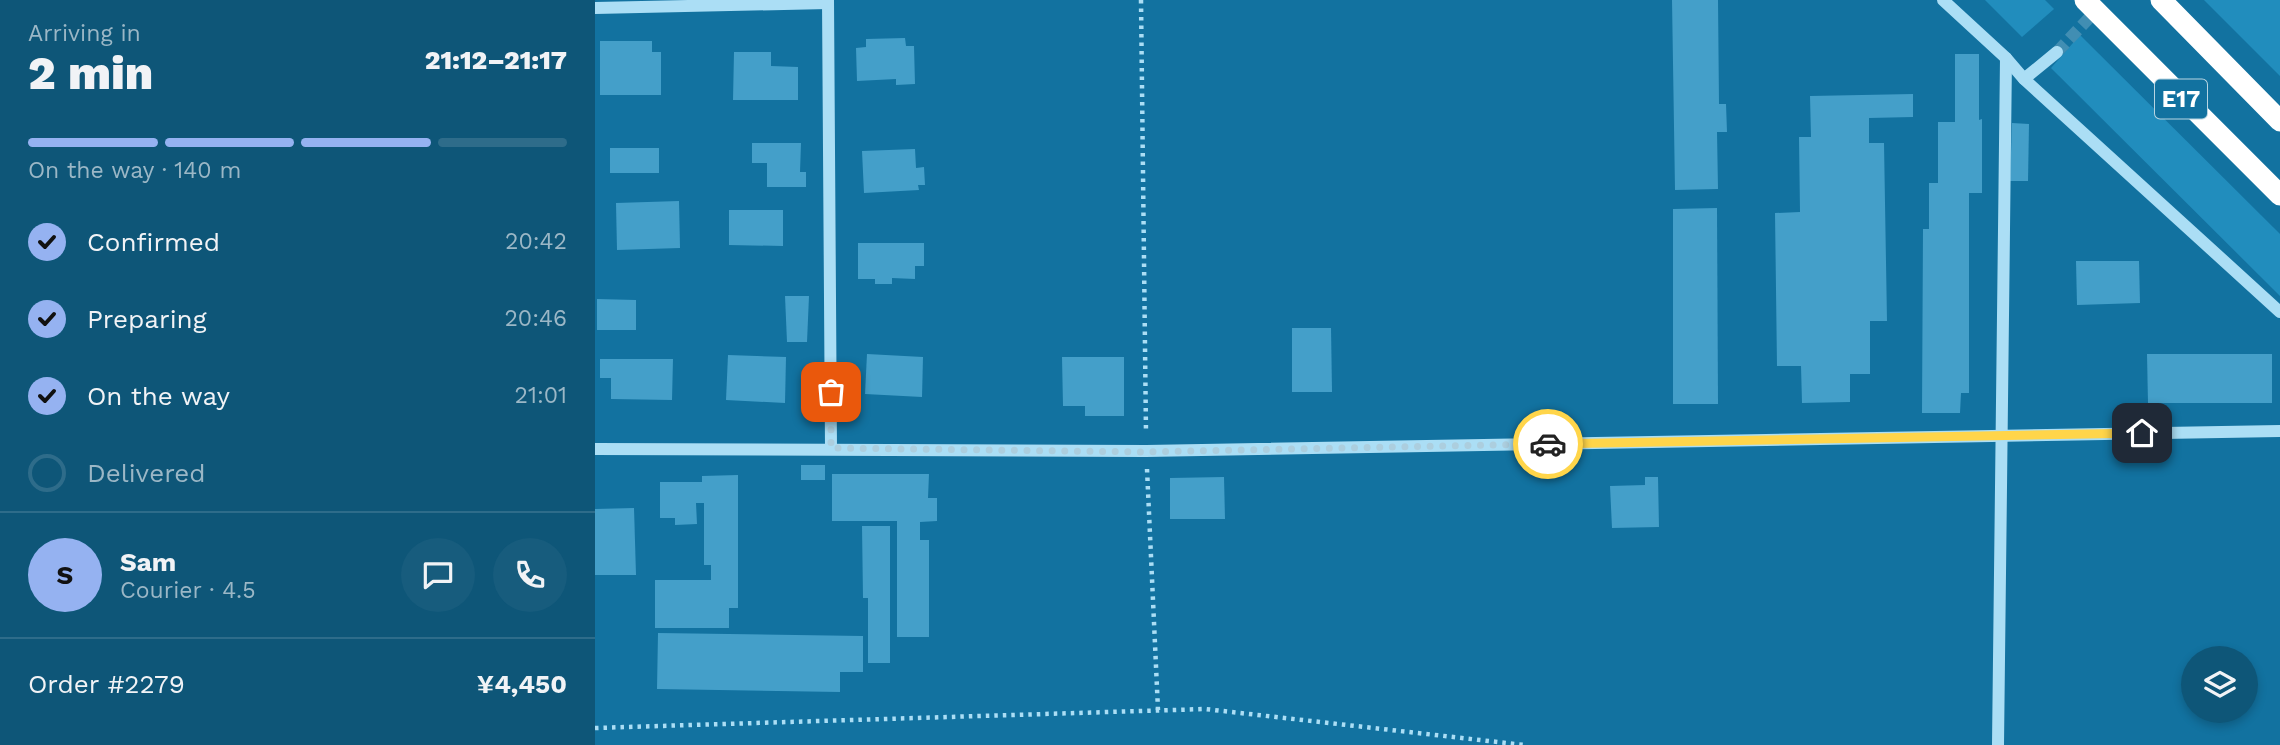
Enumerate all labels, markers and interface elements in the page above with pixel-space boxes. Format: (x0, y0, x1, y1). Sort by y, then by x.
text: Arriving in (28, 20, 141, 47)
text: 21:12–21:17 (425, 45, 567, 75)
text: 2 min (28, 46, 153, 100)
road number: E17 (2155, 80, 2207, 118)
text: On the way · 140 m (28, 157, 241, 184)
icon: check (28, 223, 66, 261)
text: Confirmed (87, 227, 220, 257)
text: 20:42 (505, 228, 567, 255)
icon: check (28, 300, 66, 338)
text: Preparing (87, 304, 207, 334)
text: 20:46 (504, 305, 567, 332)
pin (801, 362, 861, 422)
icon: bag (812, 373, 850, 411)
icon: check (28, 377, 66, 415)
text: On the way (87, 381, 230, 411)
text: 21:01 (515, 382, 567, 409)
pin (2112, 403, 2172, 463)
courier (1513, 409, 1583, 479)
icon: home (2123, 414, 2161, 452)
icon: car (1529, 425, 1567, 463)
text: Delivered (87, 458, 206, 488)
button: chat (401, 538, 475, 612)
button: phone (493, 538, 567, 612)
text: Sam (120, 547, 176, 577)
text: S (57, 560, 73, 590)
text: Courier · 4.5 (120, 577, 256, 604)
map controls (2181, 646, 2258, 723)
button: layers (2181, 646, 2258, 723)
text: Order #2279 (28, 669, 185, 699)
text: ¥4,450 (477, 669, 567, 699)

